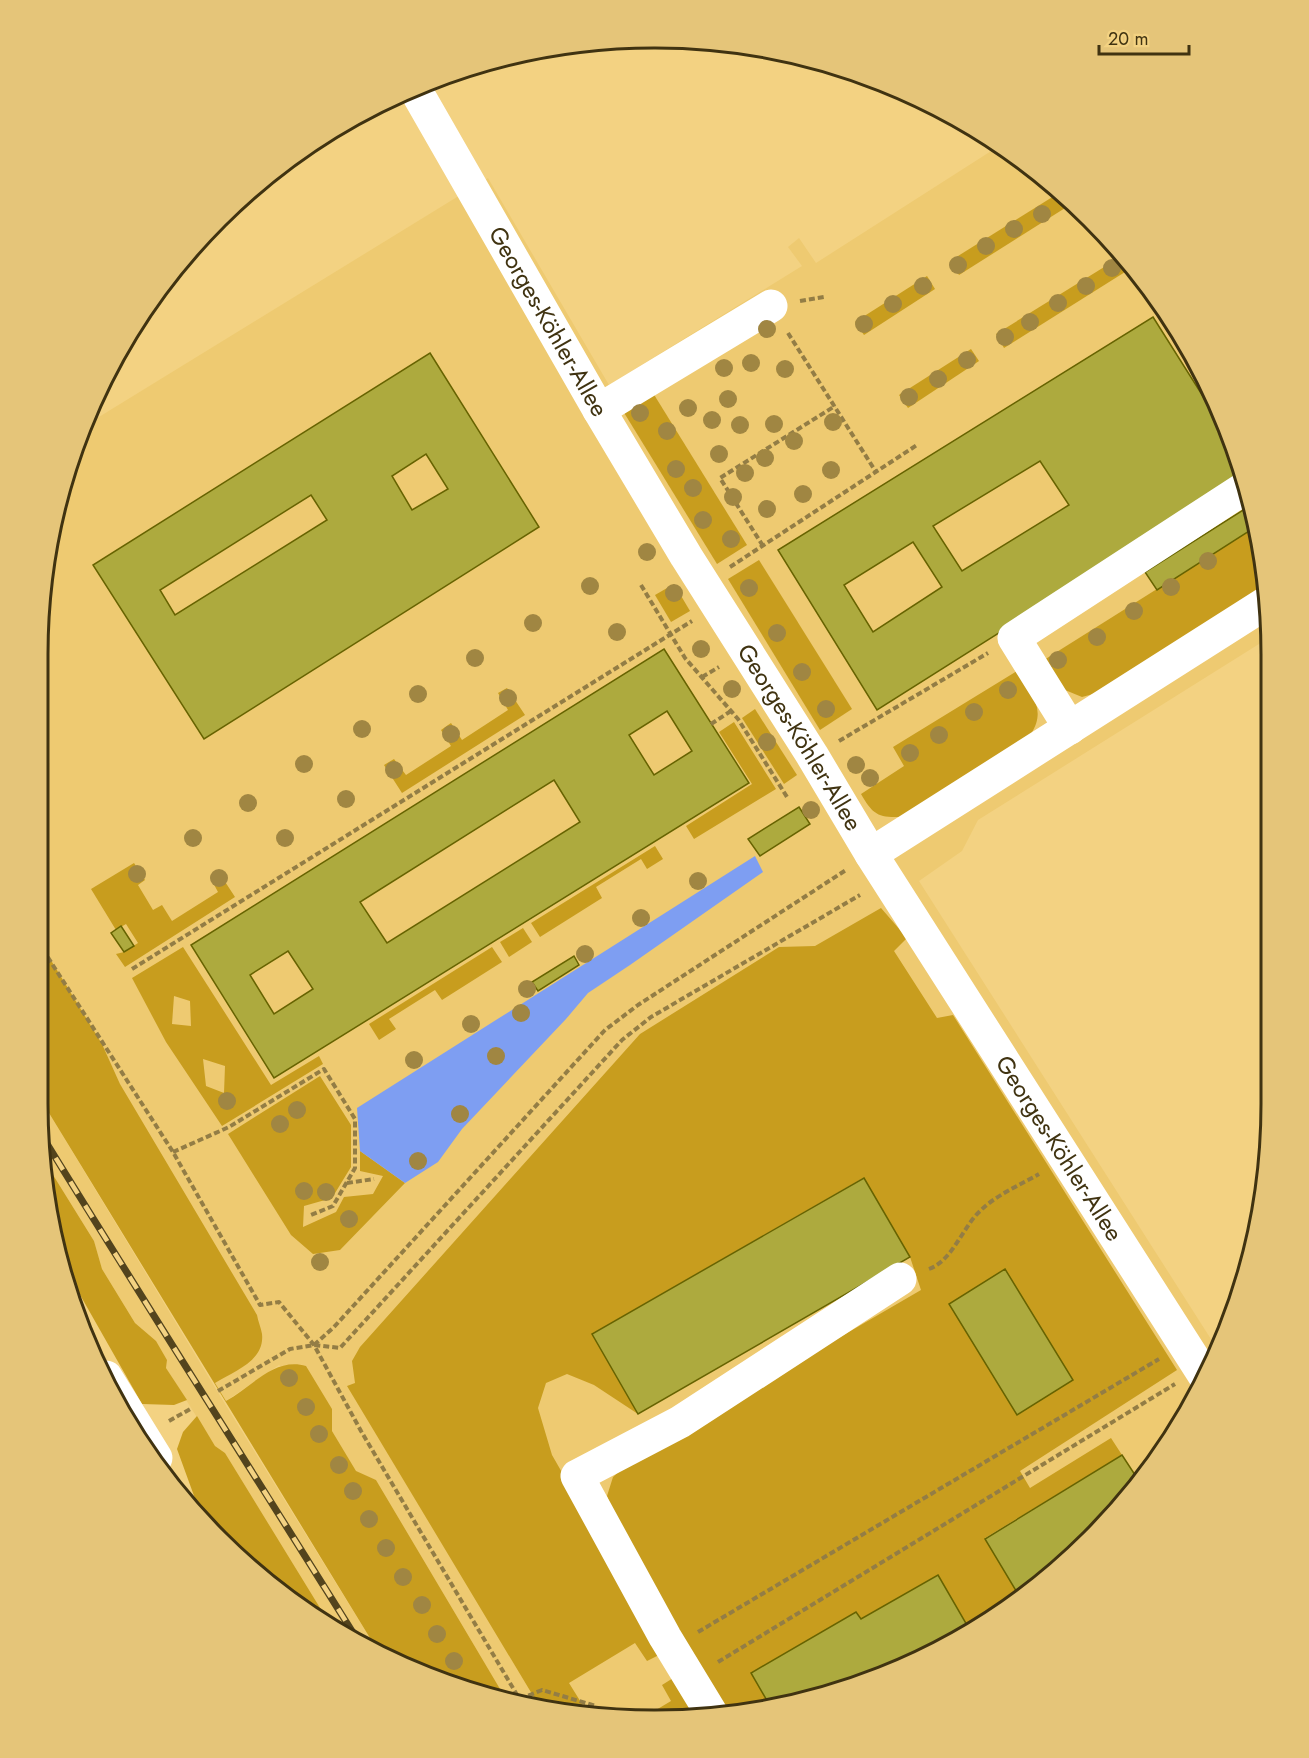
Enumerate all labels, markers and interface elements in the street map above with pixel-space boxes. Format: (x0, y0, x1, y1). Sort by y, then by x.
scale bar (1099, 18, 1189, 56)
text: 20 m (1108, 26, 1148, 52)
street label: Georges-Köhler-Allee (480, 220, 617, 423)
street label: Georges-Köhler-Allee (729, 637, 871, 837)
street label: Georges-Köhler-Allee (987, 1048, 1132, 1248)

